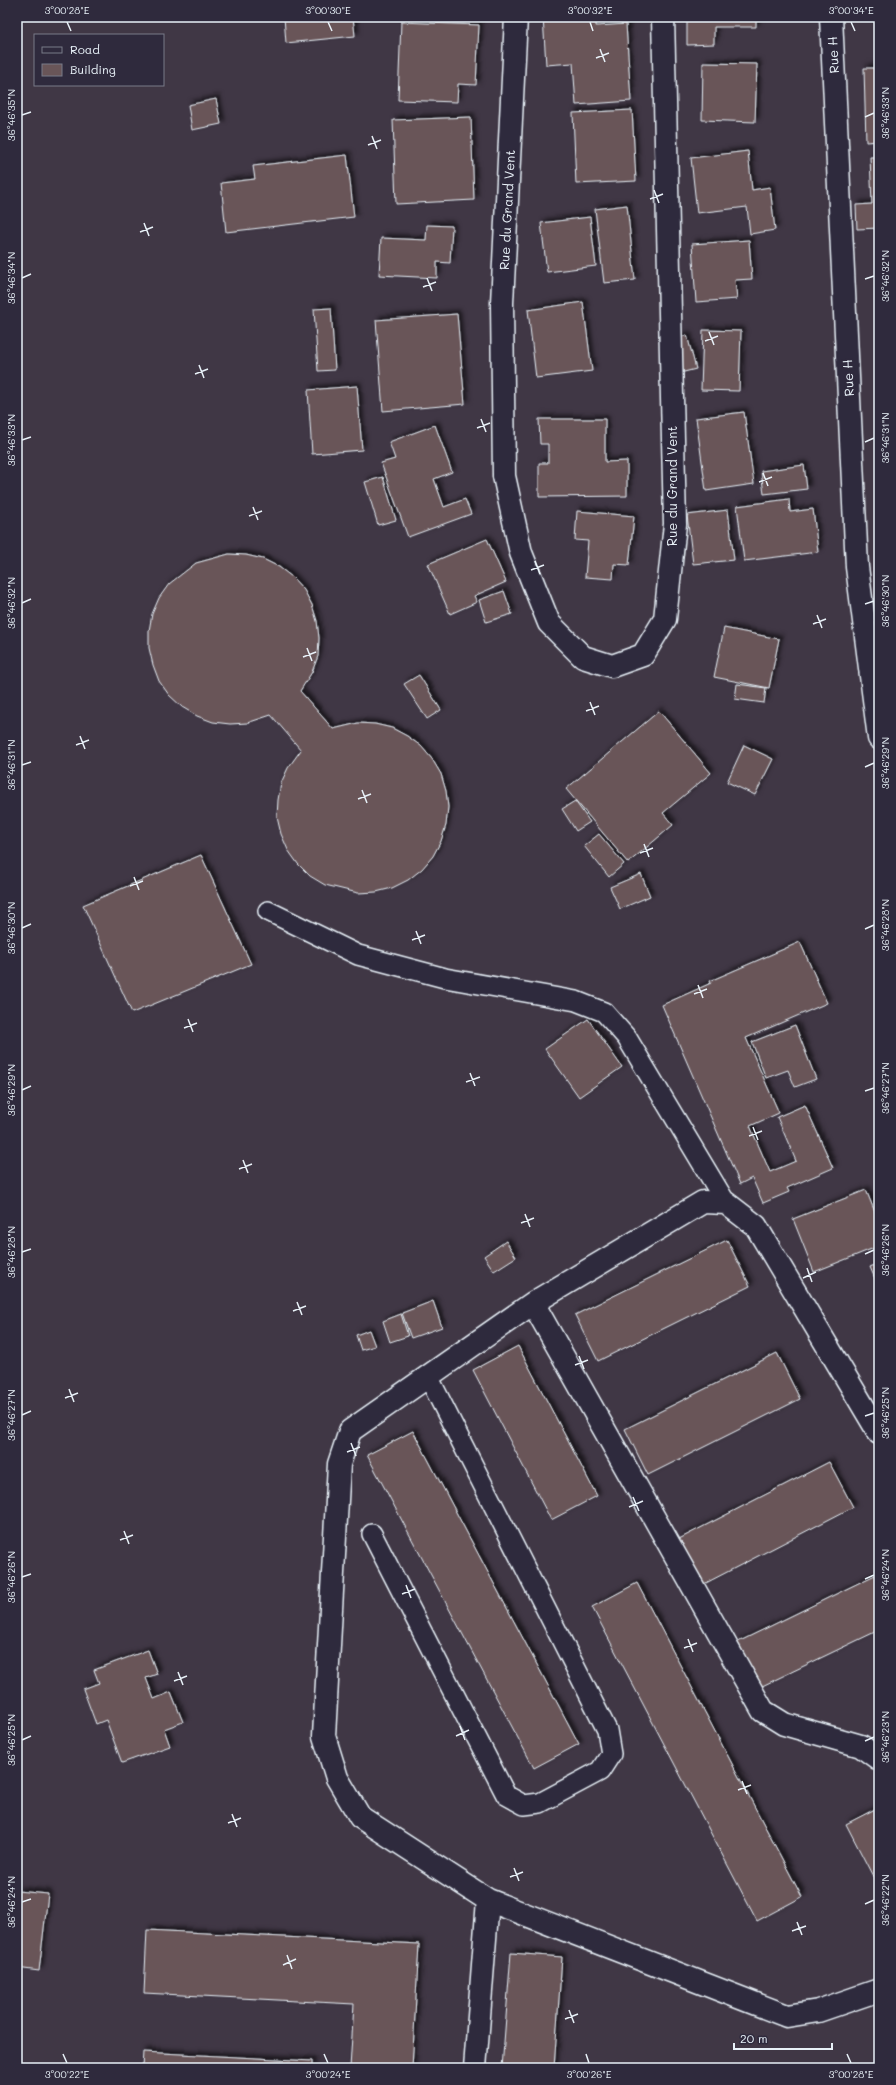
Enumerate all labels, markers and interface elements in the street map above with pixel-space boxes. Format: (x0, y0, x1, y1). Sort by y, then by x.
text: 3°00'28"E (44, 3, 90, 17)
text: 3°00'30"E (305, 3, 351, 17)
text: 3°00'32"E (568, 3, 613, 17)
text: 3°00'34"E (828, 3, 874, 17)
legend (34, 34, 164, 86)
street label: Rue H (823, 36, 842, 74)
text: Road (70, 41, 100, 57)
text: Building (70, 61, 116, 77)
text: 36°46'33"N (878, 87, 892, 139)
text: 36°46'35"N (4, 89, 18, 141)
street label: Rue du Grand Vent (495, 149, 518, 271)
text: 36°46'32"N (878, 250, 892, 302)
text: 36°46'34"N (4, 252, 18, 304)
street label: Rue H (838, 359, 857, 397)
text: 36°46'31"N (878, 412, 892, 464)
text: 36°46'33"N (4, 414, 18, 466)
street label: Rue du Grand Vent (663, 426, 680, 546)
text: 36°46'30"N (878, 575, 892, 627)
text: 36°46'32"N (4, 577, 18, 629)
text: 36°46'29"N (878, 737, 892, 789)
text: 36°46'31"N (4, 739, 18, 791)
text: 36°46'28"N (878, 899, 892, 951)
text: 36°46'30"N (4, 902, 18, 954)
text: 36°46'27"N (878, 1062, 892, 1114)
text: 36°46'29"N (4, 1064, 18, 1116)
text: 36°46'26"N (878, 1224, 892, 1276)
text: 36°46'28"N (4, 1226, 18, 1278)
text: 36°46'25"N (878, 1387, 892, 1439)
text: 36°46'27"N (4, 1389, 18, 1441)
text: 36°46'24"N (878, 1549, 892, 1601)
text: 36°46'26"N (4, 1551, 18, 1603)
text: 36°46'23"N (878, 1711, 892, 1763)
text: 36°46'25"N (4, 1714, 18, 1766)
text: 36°46'22"N (878, 1874, 892, 1926)
text: 36°46'24"N (4, 1876, 18, 1928)
scale bar (734, 2025, 832, 2051)
text: 20 m (740, 2030, 768, 2046)
text: 3°00'22"E (45, 2067, 90, 2081)
text: 3°00'24"E (306, 2067, 351, 2081)
text: 3°00'26"E (566, 2067, 612, 2081)
text: 3°00'28"E (828, 2067, 874, 2081)

